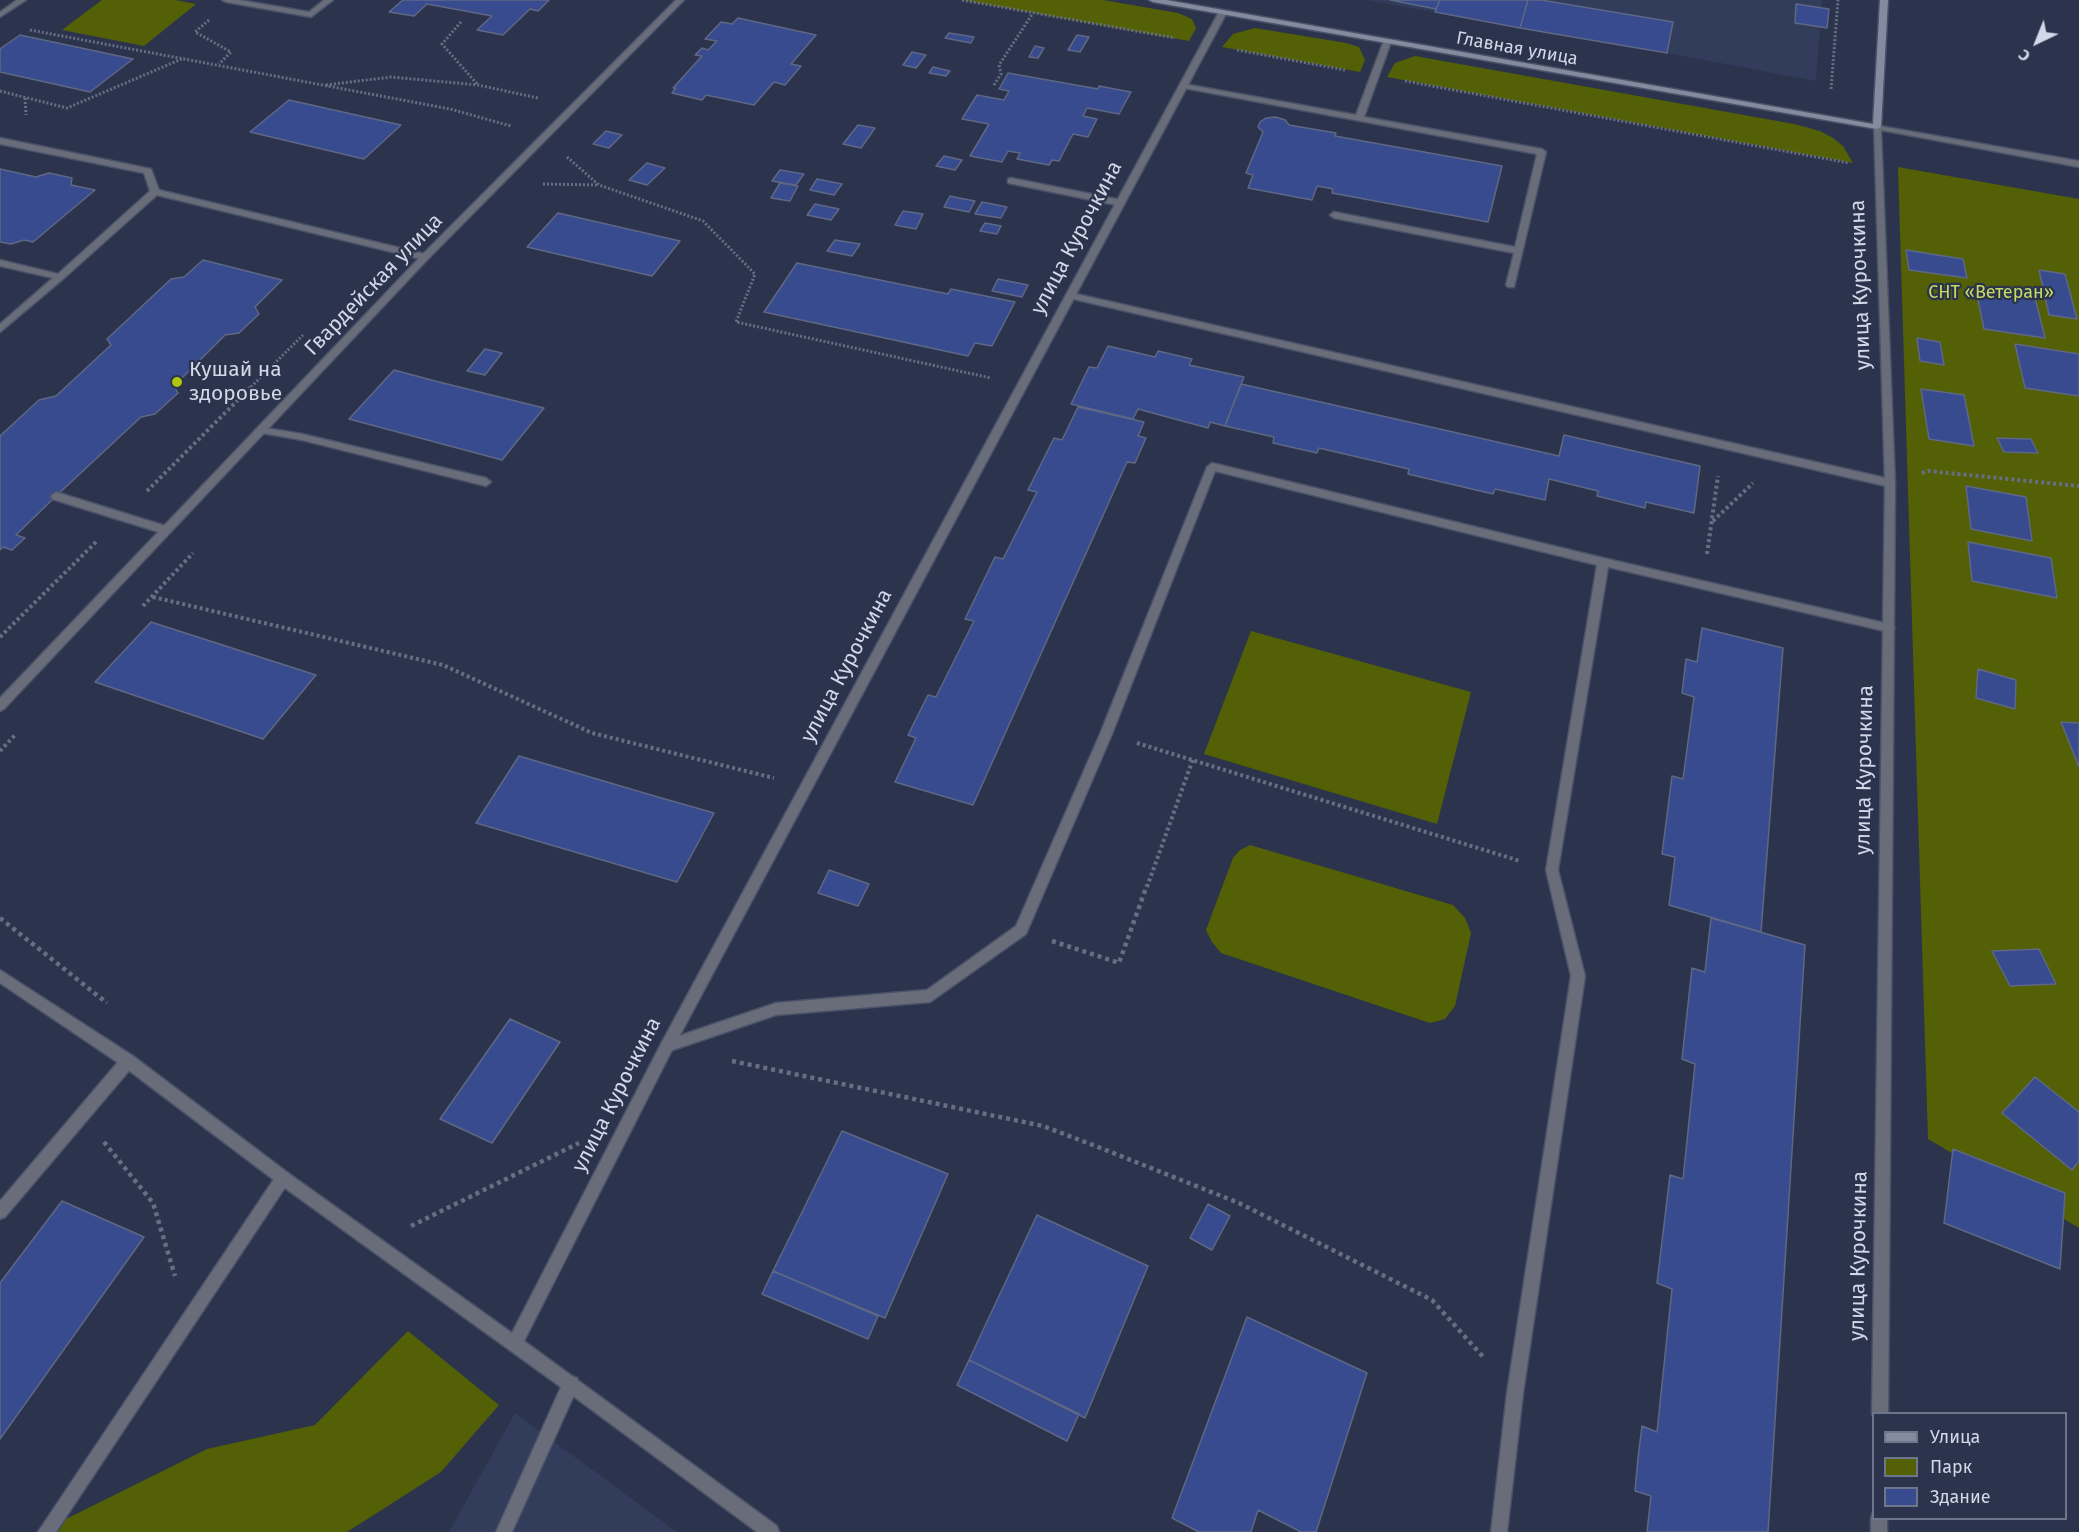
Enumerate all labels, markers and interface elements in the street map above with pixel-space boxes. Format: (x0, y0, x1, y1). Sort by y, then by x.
north arrow (2007, 12, 2067, 72)
street label: Главная улица (1455, 28, 1579, 70)
text: С (2015, 45, 2034, 66)
street label: улица Курочкина (1026, 157, 1128, 319)
street label: улица Курочкина (1845, 199, 1877, 371)
street label: Гвардейская улица (300, 209, 448, 361)
park label: СНТ «Ветеран» (1928, 282, 2054, 304)
place label: Кушай на здоровье (189, 357, 282, 407)
marker: Кушай на здоровье (170, 375, 184, 389)
street label: улица Курочкина (796, 585, 898, 747)
street label: улица Курочкина (1851, 685, 1879, 855)
street label: улица Курочкина (567, 1013, 667, 1177)
street label: улица Курочкина (1845, 1171, 1873, 1341)
legend (1872, 1412, 2067, 1520)
text: Улица (1930, 1426, 1980, 1448)
text: Парк (1930, 1456, 1972, 1478)
text: Здание (1930, 1486, 1991, 1508)

